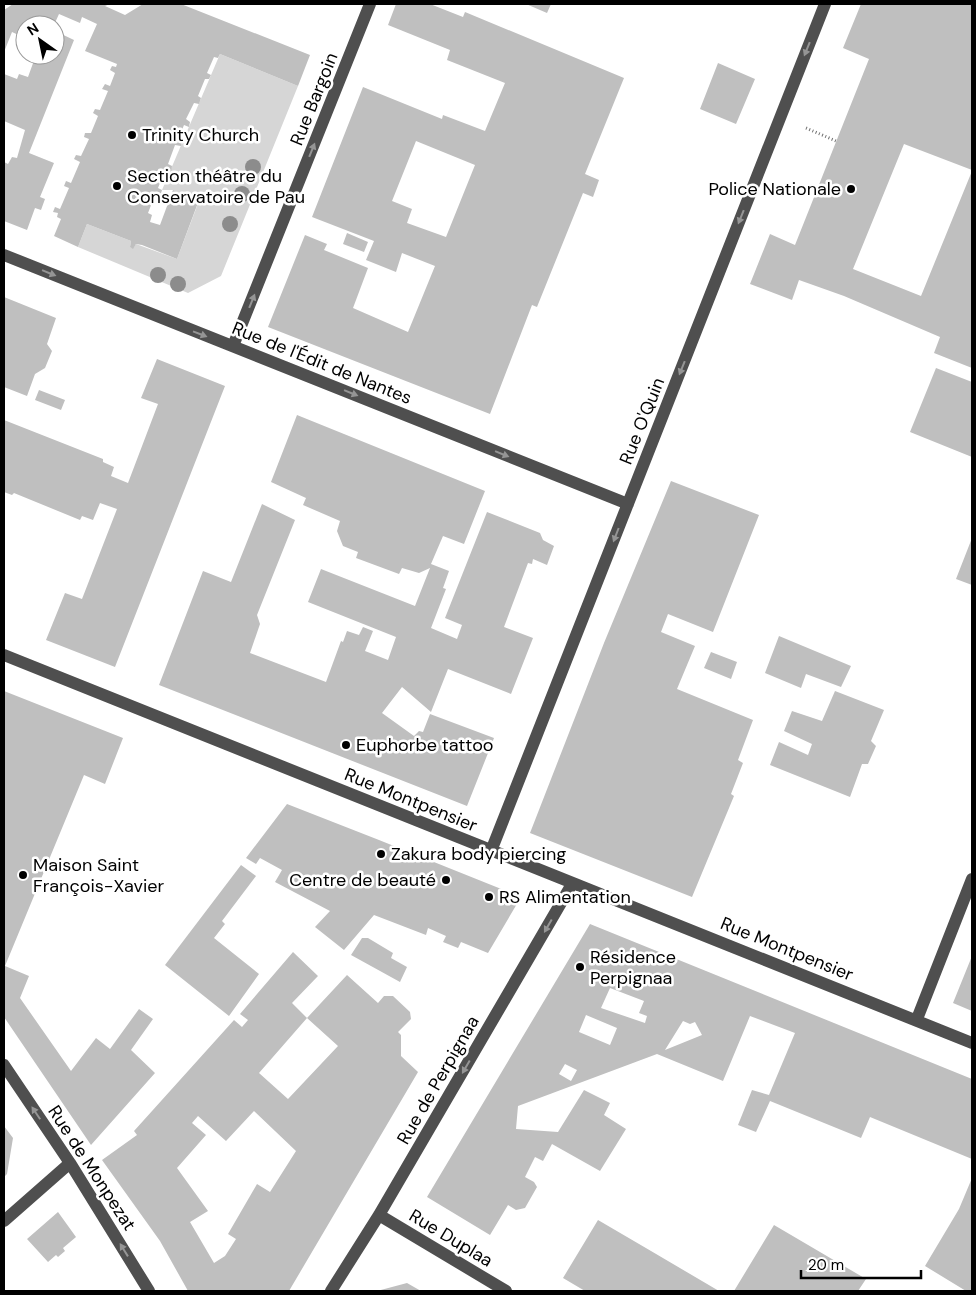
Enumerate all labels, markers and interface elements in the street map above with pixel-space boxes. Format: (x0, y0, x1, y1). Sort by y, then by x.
north arrow (15, 15, 65, 65)
text: N (24, 19, 42, 39)
one-way arrow (803, 42, 811, 57)
street label: Rue Bargoin (284, 49, 344, 149)
place label: Trinity Church (142, 123, 259, 147)
marker: Trinity Church (126, 129, 138, 141)
one-way arrow (309, 143, 317, 158)
place label: Section théâtre du Conservatoire de Pau (127, 164, 305, 209)
place label: Police Nationale (708, 177, 841, 201)
marker: Section théâtre du Conservatoire de Pau (111, 180, 123, 192)
marker: Police Nationale (845, 183, 857, 195)
one-way arrow (737, 209, 744, 224)
one-way arrow (42, 269, 57, 277)
one-way arrow (248, 293, 256, 308)
street label: Rue de l'Édit de Nantes (229, 316, 415, 410)
one-way arrow (193, 330, 208, 338)
one-way arrow (677, 361, 685, 375)
street label: Rue O'Quin (614, 374, 670, 468)
one-way arrow (344, 390, 358, 398)
one-way arrow (495, 450, 510, 458)
one-way arrow (611, 528, 619, 542)
place label: Euphorbe tattoo (356, 733, 494, 757)
marker: Euphorbe tattoo (340, 739, 352, 751)
street label: Rue Montpensier (341, 762, 481, 838)
place label: Zakura body piercing (391, 842, 566, 866)
marker: Zakura body piercing (375, 848, 387, 860)
place label: Maison Saint François-Xavier (33, 853, 164, 898)
place label: Centre de beauté (289, 868, 436, 892)
marker: Maison Saint François-Xavier (17, 869, 29, 881)
marker: Centre de beauté (440, 874, 452, 886)
place label: RS Alimentation (499, 885, 631, 909)
marker: RS Alimentation (483, 891, 495, 903)
street label: Rue Montpensier (717, 911, 857, 987)
one-way arrow (543, 920, 552, 933)
place label: Résidence Perpignaa (590, 945, 676, 990)
marker: Résidence Perpignaa (574, 961, 586, 973)
street label: Rue de Perpignaa (391, 1011, 485, 1149)
one-way arrow (461, 1060, 470, 1073)
street label: Rue de Monpezat (43, 1101, 141, 1235)
one-way arrow (31, 1106, 41, 1120)
street label: Rue Duplaa (405, 1204, 497, 1272)
one-way arrow (119, 1243, 128, 1256)
scale bar (801, 1248, 921, 1280)
text: 20 m (808, 1255, 844, 1275)

